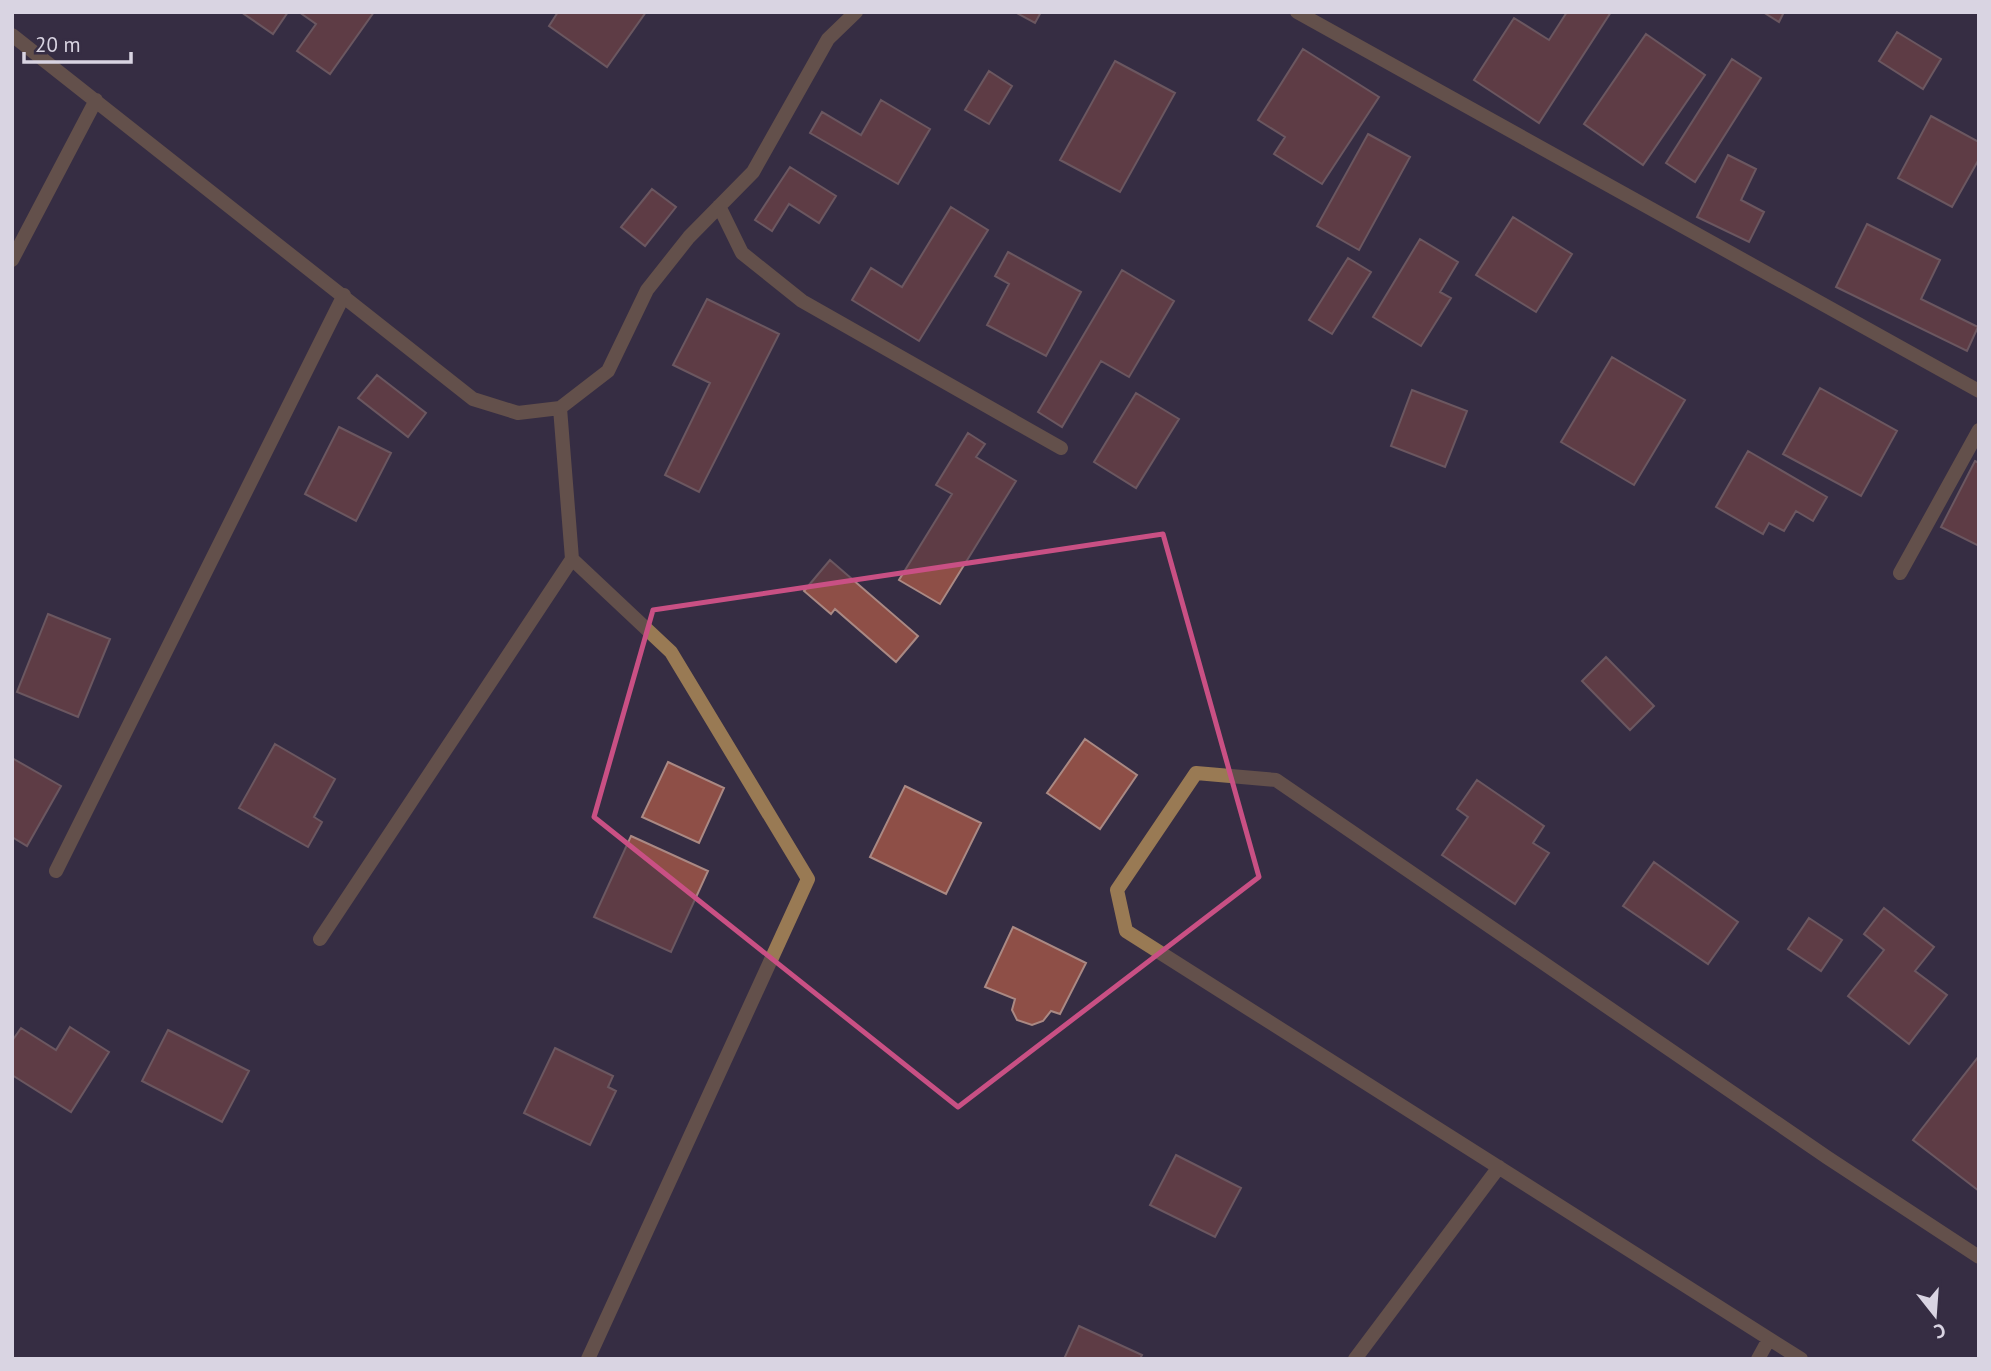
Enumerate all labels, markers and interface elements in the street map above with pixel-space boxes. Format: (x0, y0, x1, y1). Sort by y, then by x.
scale bar (24, 21, 131, 65)
text: 20 m (35, 31, 81, 58)
north arrow (1900, 1280, 1970, 1350)
text: С (1931, 1318, 1949, 1344)

